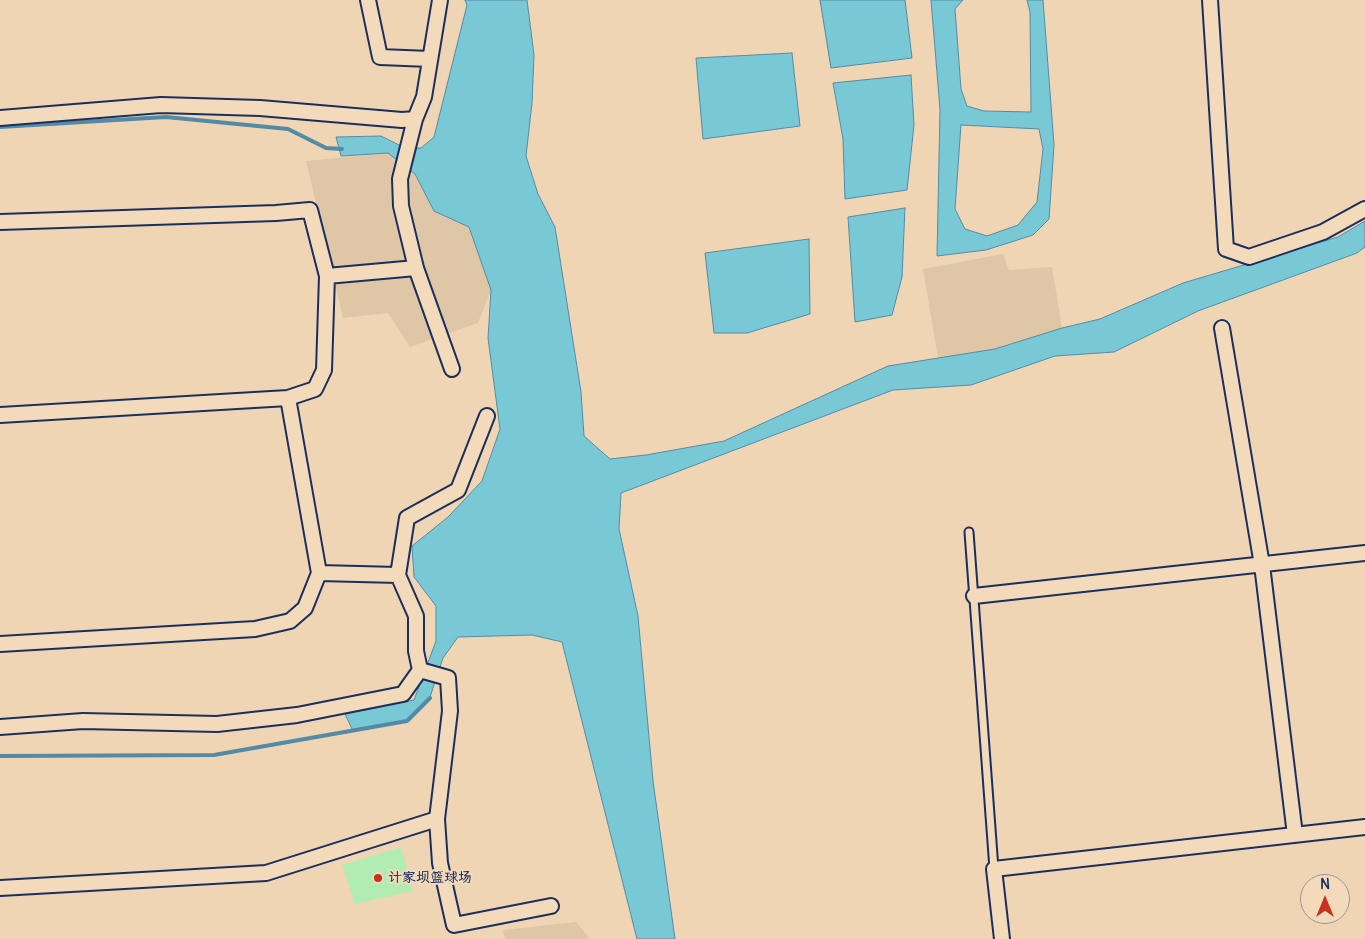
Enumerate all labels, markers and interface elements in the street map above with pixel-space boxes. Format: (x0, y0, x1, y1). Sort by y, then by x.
place label: 计家坝篮球场 (388, 870, 472, 886)
marker: 计家坝篮球场 (372, 872, 384, 884)
north arrow (1300, 874, 1350, 924)
text: N (1320, 876, 1330, 893)

